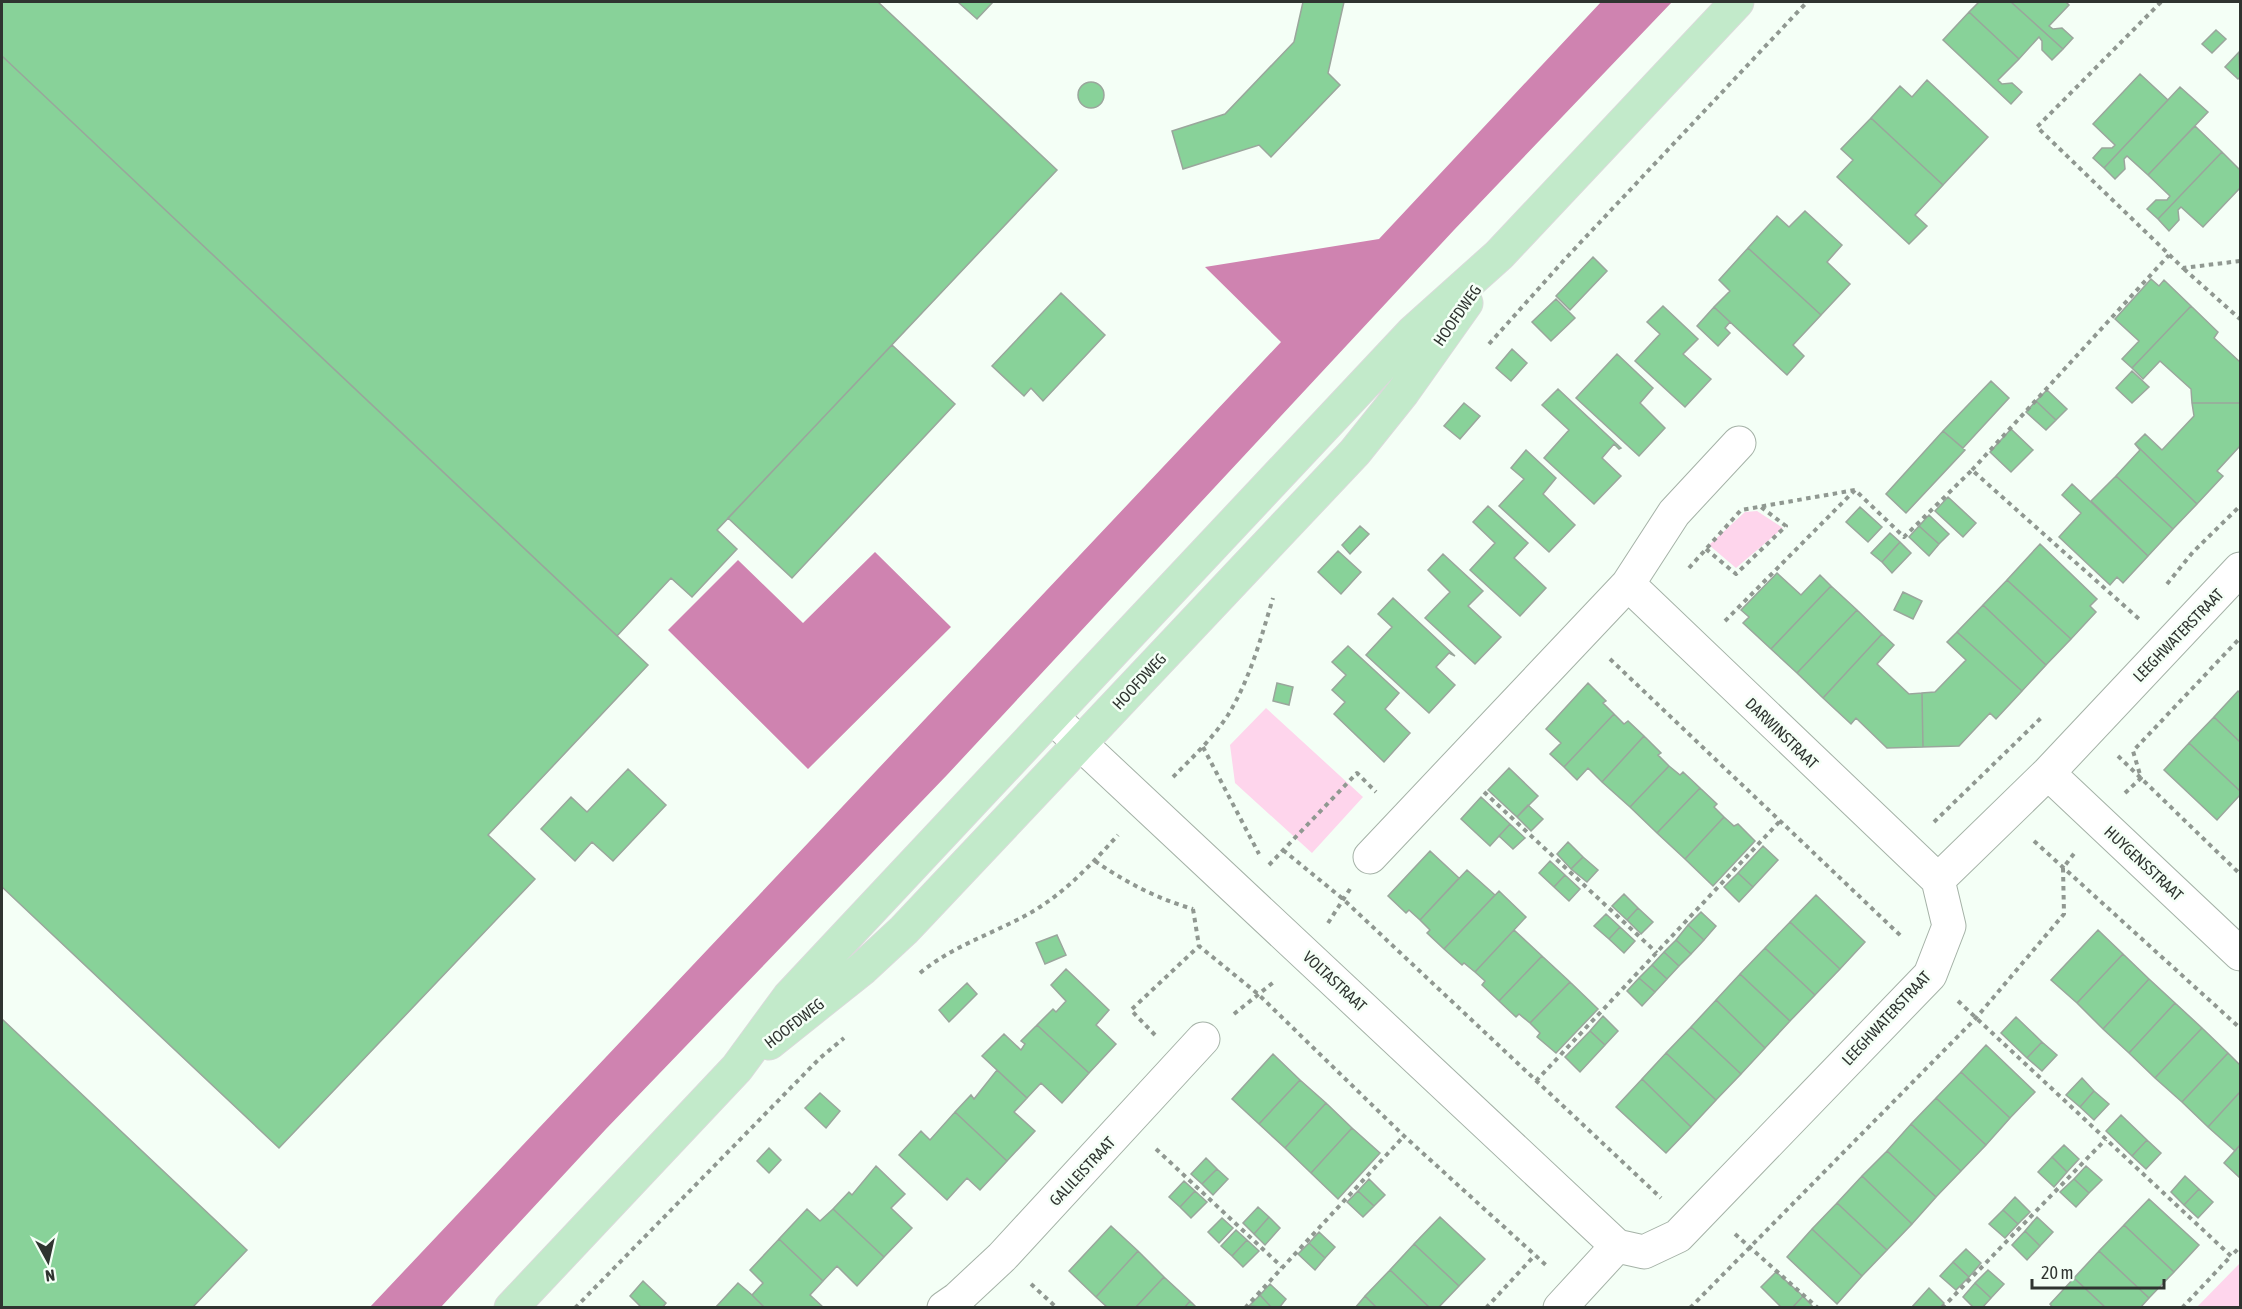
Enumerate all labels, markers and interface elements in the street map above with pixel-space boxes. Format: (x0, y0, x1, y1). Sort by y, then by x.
street label: HOOFDWEG (1430, 281, 1484, 349)
street label: LEEGHWATERSTRAAT (2129, 585, 2227, 685)
street label: HOOFDWEG (1108, 649, 1170, 713)
street label: DARWINSTRAAT (1742, 694, 1822, 772)
street label: HUYGENSSTRAAT (2101, 822, 2187, 904)
street label: VOLTASTRAAT (1300, 947, 1370, 1015)
street label: LEEGHWATERSTRAAT (1838, 967, 1934, 1069)
street label: HOOFDWEG (761, 994, 827, 1052)
street label: GALILEISTRAAT (1046, 1133, 1118, 1209)
north arrow (18, 1231, 78, 1291)
scale bar (2032, 1252, 2164, 1290)
text: 20 m (2041, 1262, 2073, 1283)
text: N (44, 1266, 56, 1285)

